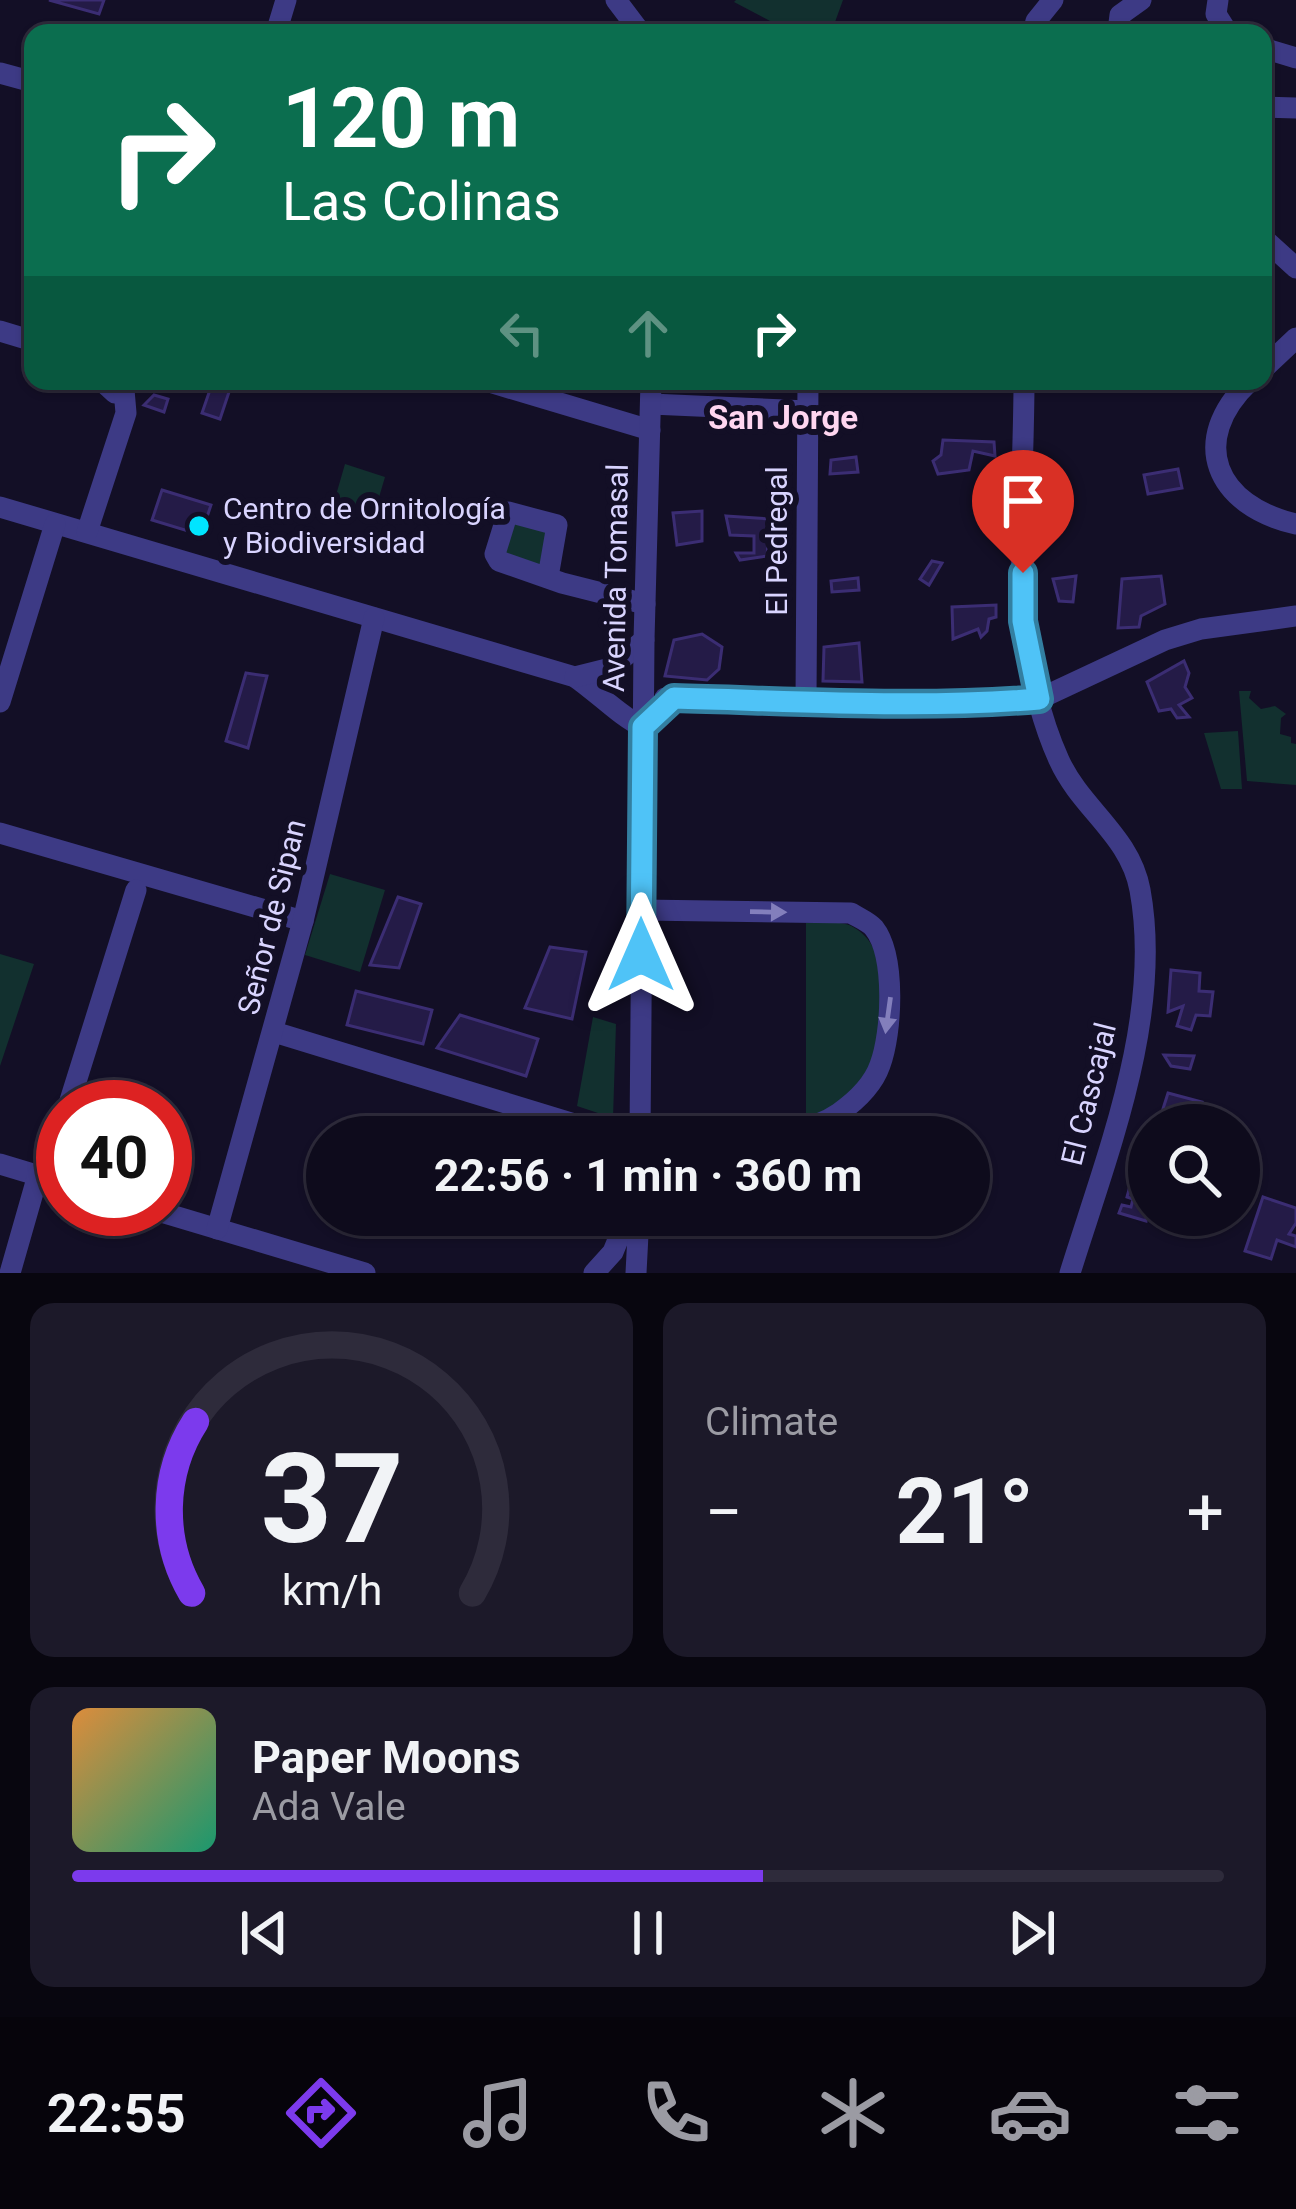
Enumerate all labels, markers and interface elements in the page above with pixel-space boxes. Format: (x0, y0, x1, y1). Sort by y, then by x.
text: 120 m (282, 69, 520, 168)
icon: right (84, 72, 240, 228)
text: Las Colinas (282, 170, 561, 233)
icon: left (489, 300, 555, 366)
icon: ahead (615, 300, 681, 366)
icon: right (741, 300, 807, 366)
district label: San Jorge (708, 398, 858, 437)
pin (972, 450, 1074, 573)
street label: Avenida Tomasal (596, 464, 635, 692)
street label: El Pedregal (759, 466, 794, 616)
icon: arrive (990, 468, 1056, 534)
place label: Centro de Ornitología y Biodiversidad (223, 491, 506, 560)
marker: Centro de Ornitología y Biodiversidad (186, 513, 212, 539)
street label: Señor de Sipan (230, 816, 313, 1018)
position arrow (578, 892, 704, 1018)
one-way arrow (750, 902, 788, 921)
one-way arrow (878, 996, 897, 1034)
street label: El Cascajal (1054, 1019, 1123, 1169)
speed limit sign: 40 (36, 1080, 192, 1236)
map controls (1128, 1104, 1260, 1236)
button: search (1128, 1104, 1260, 1236)
text: 22:56 · 1 min · 360 m (434, 1149, 862, 1202)
text: Climate (705, 1399, 838, 1445)
text: 37 (260, 1426, 403, 1572)
text: 21° (895, 1460, 1034, 1565)
text: − (705, 1474, 743, 1551)
text: + (1187, 1474, 1224, 1551)
text: km/h (281, 1565, 382, 1615)
text: Paper Moons (252, 1731, 521, 1784)
text: Ada Vale (252, 1784, 406, 1830)
icon: previous (231, 1900, 297, 1966)
icon: pause (615, 1900, 681, 1966)
icon: next (999, 1900, 1065, 1966)
icon: directions (279, 2071, 363, 2155)
icon: music (456, 2071, 540, 2155)
icon: phone (634, 2071, 718, 2155)
icon: climate (811, 2071, 895, 2155)
icon: car (988, 2071, 1072, 2155)
icon: filters (1165, 2071, 1249, 2155)
text: 22:55 (47, 2082, 186, 2145)

